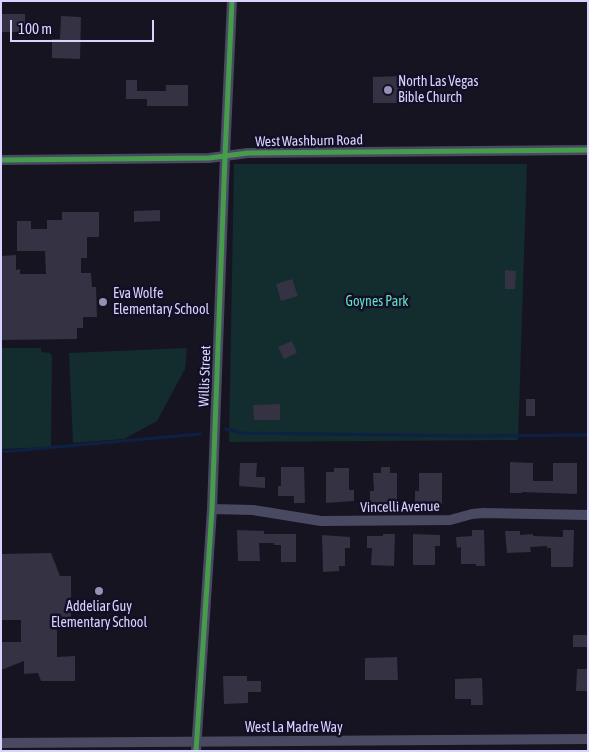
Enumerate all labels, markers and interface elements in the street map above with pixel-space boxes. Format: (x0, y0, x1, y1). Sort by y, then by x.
scale bar (12, 10, 156, 42)
text: 100 m (18, 20, 52, 37)
place label: North Las Vegas Bible Church (398, 74, 478, 106)
marker: North Las Vegas Bible Church (382, 84, 394, 96)
street label: West Washburn Road (255, 132, 363, 150)
place label: Eva Wolfe Elementary School (113, 286, 209, 318)
park label: Goynes Park (345, 294, 409, 310)
marker: Eva Wolfe Elementary School (97, 296, 109, 308)
street label: Willis Street (196, 345, 214, 407)
street label: Vincelli Avenue (360, 498, 440, 516)
marker: Addeliar Guy Elementary School (93, 585, 105, 597)
place label: Addeliar Guy Elementary School (51, 599, 147, 632)
street label: West La Madre Way (245, 720, 343, 736)

